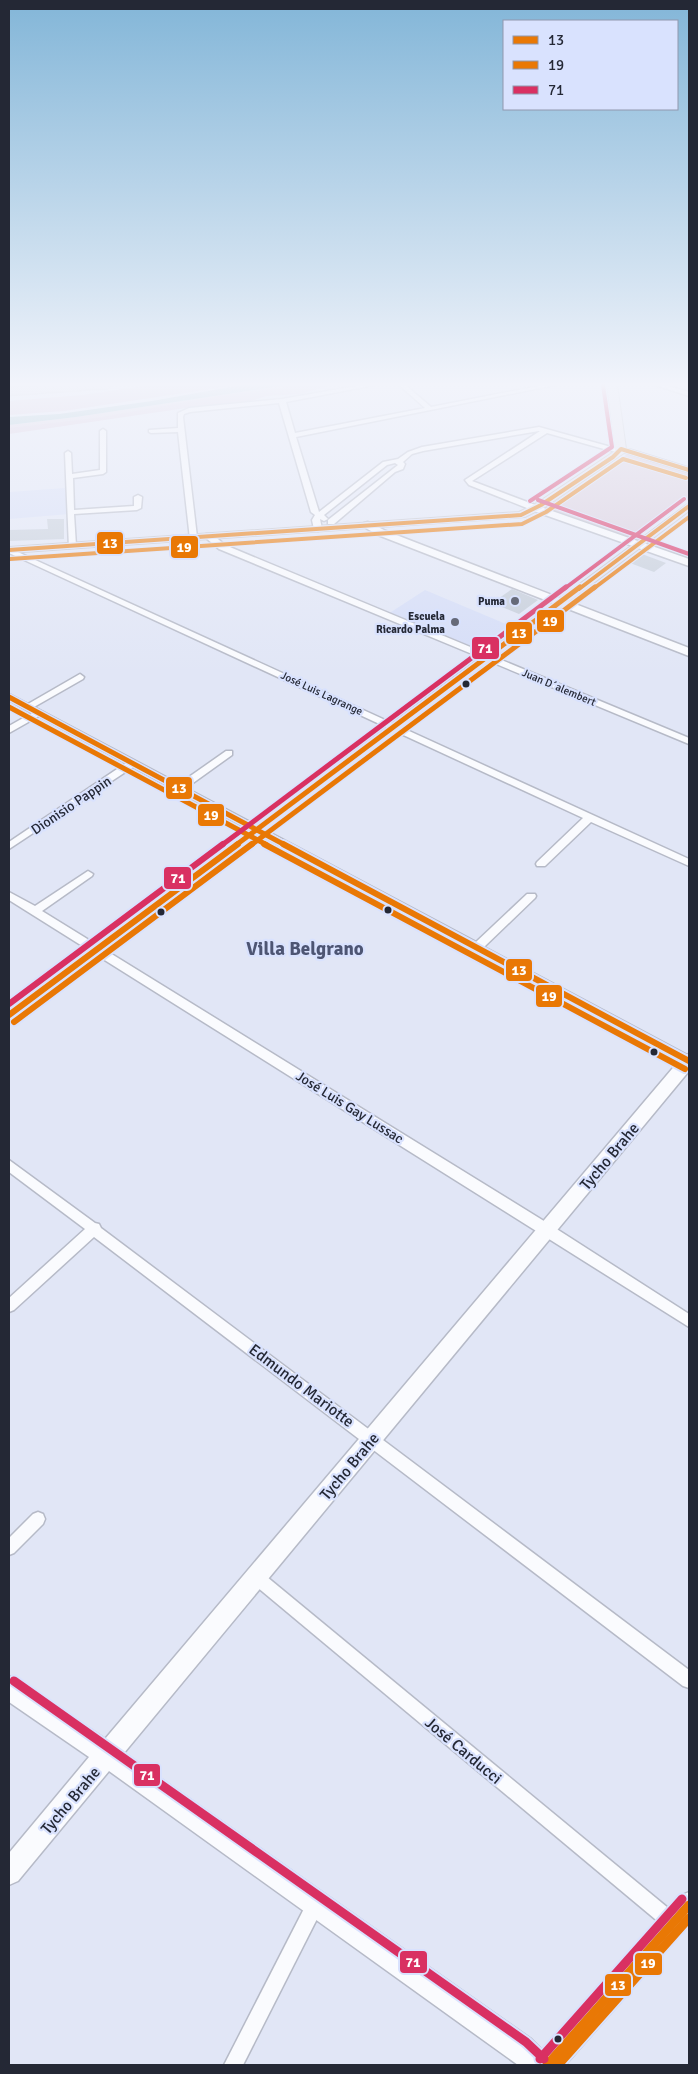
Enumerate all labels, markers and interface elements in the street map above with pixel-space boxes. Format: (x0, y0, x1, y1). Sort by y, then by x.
legend (503, 20, 678, 110)
text: 13 (548, 31, 564, 49)
text: 19 (548, 56, 564, 74)
text: 71 (548, 81, 564, 99)
line badge: 13 (96, 531, 124, 555)
text: 13 (102, 535, 118, 552)
line badge: 19 (170, 535, 199, 559)
text: 19 (176, 539, 192, 556)
place label: Puma (478, 595, 505, 608)
marker: Puma (509, 595, 521, 607)
line badge: 19 (536, 609, 565, 633)
place label: Escuela Ricardo Palma (376, 610, 445, 636)
text: 19 (542, 613, 558, 630)
marker: Escuela Ricardo Palma (449, 616, 461, 628)
line badge: 13 (505, 621, 533, 645)
text: 13 (511, 625, 527, 642)
line badge: 71 (471, 636, 500, 660)
text: 71 (477, 640, 493, 657)
street label: Juan D´alembert (520, 666, 598, 709)
street label: José Luis Lagrange (279, 669, 365, 718)
unlabelled marker (461, 679, 471, 689)
street label: Dionisio Pappin (28, 772, 115, 838)
line badge: 13 (165, 776, 193, 800)
text: 13 (171, 780, 187, 797)
line badge: 19 (197, 803, 225, 827)
text: 19 (203, 807, 219, 824)
line badge: 71 (163, 866, 192, 890)
text: 71 (170, 870, 186, 887)
unlabelled marker (383, 905, 393, 915)
unlabelled marker (156, 907, 166, 917)
district label: Villa Belgrano (246, 937, 364, 961)
line badge: 13 (505, 958, 533, 982)
text: 13 (511, 962, 527, 979)
line badge: 19 (535, 984, 563, 1008)
text: 19 (541, 988, 557, 1005)
unlabelled marker (649, 1047, 659, 1057)
street label: José Luis Gay Lussac (293, 1068, 407, 1148)
street label: Tycho Brahe (576, 1119, 644, 1195)
street label: Edmundo Mariotte (245, 1340, 358, 1432)
street label: Tycho Brahe (316, 1429, 384, 1505)
street label: José Carducci (421, 1713, 506, 1789)
street label: Tycho Brahe (37, 1763, 105, 1839)
line badge: 71 (133, 1763, 161, 1787)
text: 71 (139, 1767, 155, 1784)
line badge: 71 (399, 1950, 428, 1974)
line badge: 19 (634, 1952, 663, 1976)
text: 71 (405, 1954, 421, 1971)
text: 19 (640, 1955, 656, 1972)
line badge: 13 (604, 1973, 632, 1997)
text: 13 (610, 1977, 626, 1994)
unlabelled marker (553, 2034, 563, 2044)

